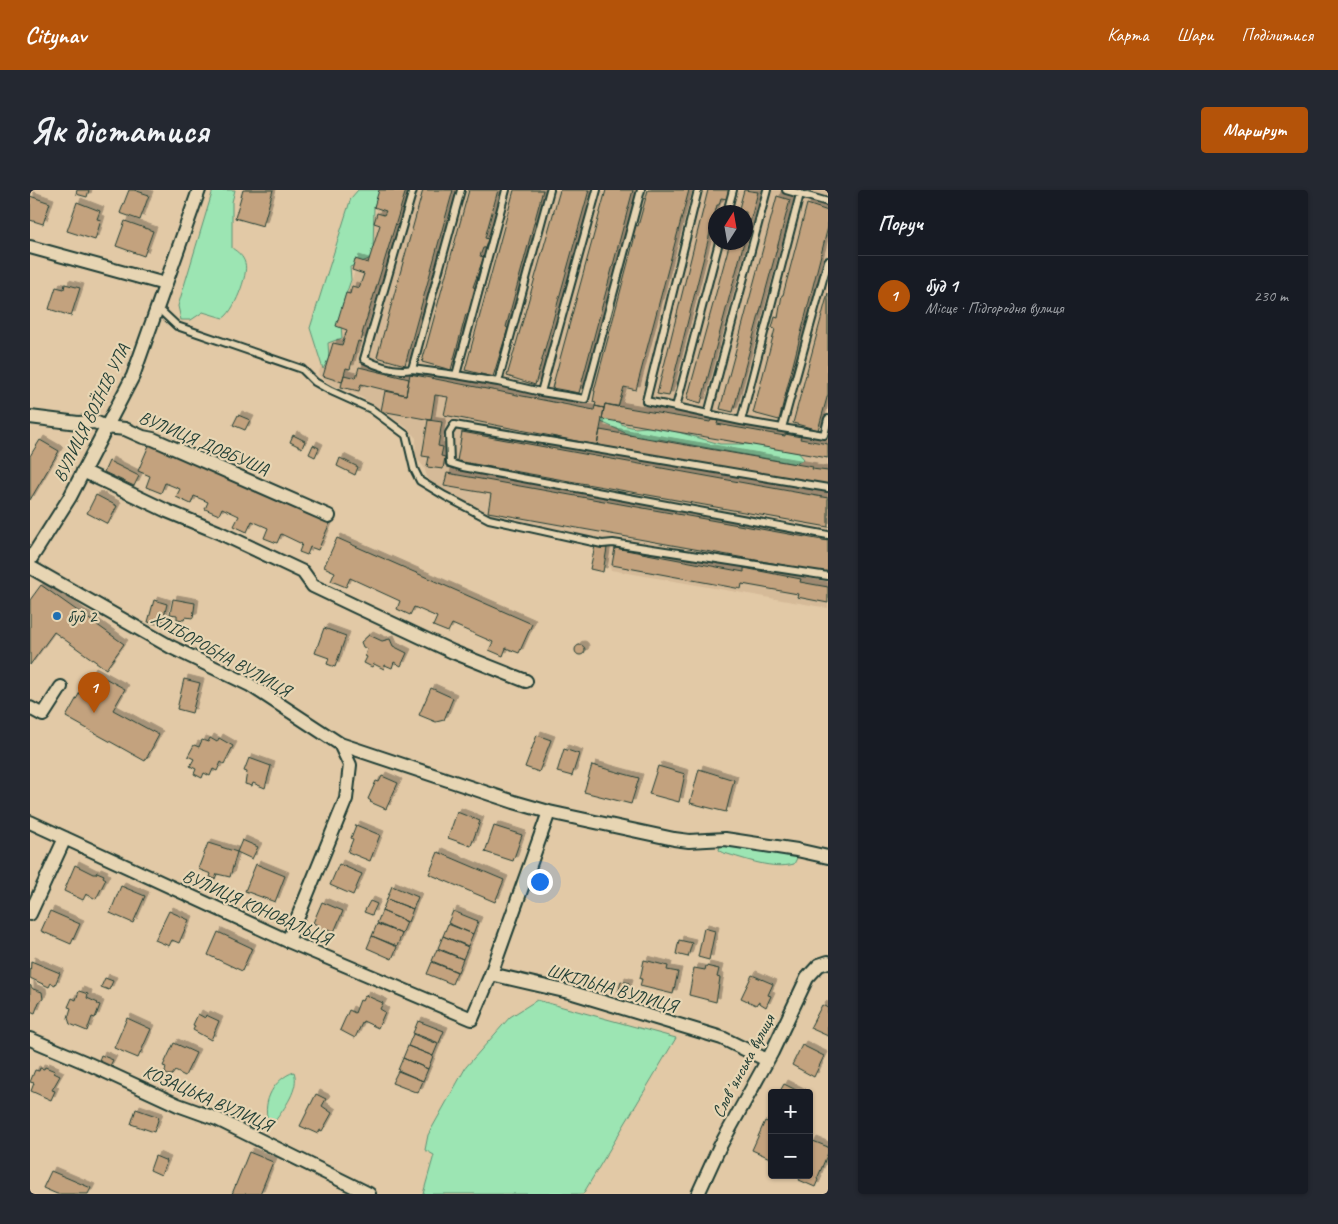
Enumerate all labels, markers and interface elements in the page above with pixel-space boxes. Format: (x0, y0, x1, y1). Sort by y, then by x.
text: Citynav (25, 20, 86, 50)
text: Карта (1107, 24, 1148, 46)
text: Шари (1176, 24, 1213, 46)
text: Поділитися (1241, 24, 1313, 46)
button: Маршрут (1201, 107, 1308, 153)
text: Як дістатися (30, 108, 208, 153)
north arrow (708, 205, 753, 250)
text: Поруч (878, 210, 923, 236)
text: буд 1 (925, 274, 958, 298)
text: 1 (890, 286, 898, 306)
text: 230 m (1254, 286, 1288, 306)
text: Місце · Підгородня вулиця (925, 298, 1064, 318)
street label: ВУЛИЦЯ ВОЇНІВ УПА (48, 340, 134, 485)
street label: ВУЛИЦЯ ДОВБУША (136, 406, 273, 481)
place label: буд 2 (67, 605, 98, 627)
street label: ХЛІБОРОБНА ВУЛИЦЯ (147, 607, 297, 703)
marker: буд 2 (51, 610, 63, 622)
pin: 1 (78, 672, 110, 713)
street label: ВУЛИЦЯ КОНОВАЛЬЦЯ (179, 864, 338, 951)
your location (527, 869, 553, 895)
street label: ШКІЛЬНА ВУЛИЦЯ (544, 959, 683, 1018)
street label: Словʼянська вулиця (707, 1009, 780, 1121)
street label: КОЗАЦЬКА ВУЛИЦЯ (140, 1060, 278, 1137)
map controls (768, 1089, 813, 1179)
button: + (768, 1089, 813, 1134)
button: − (768, 1134, 813, 1179)

